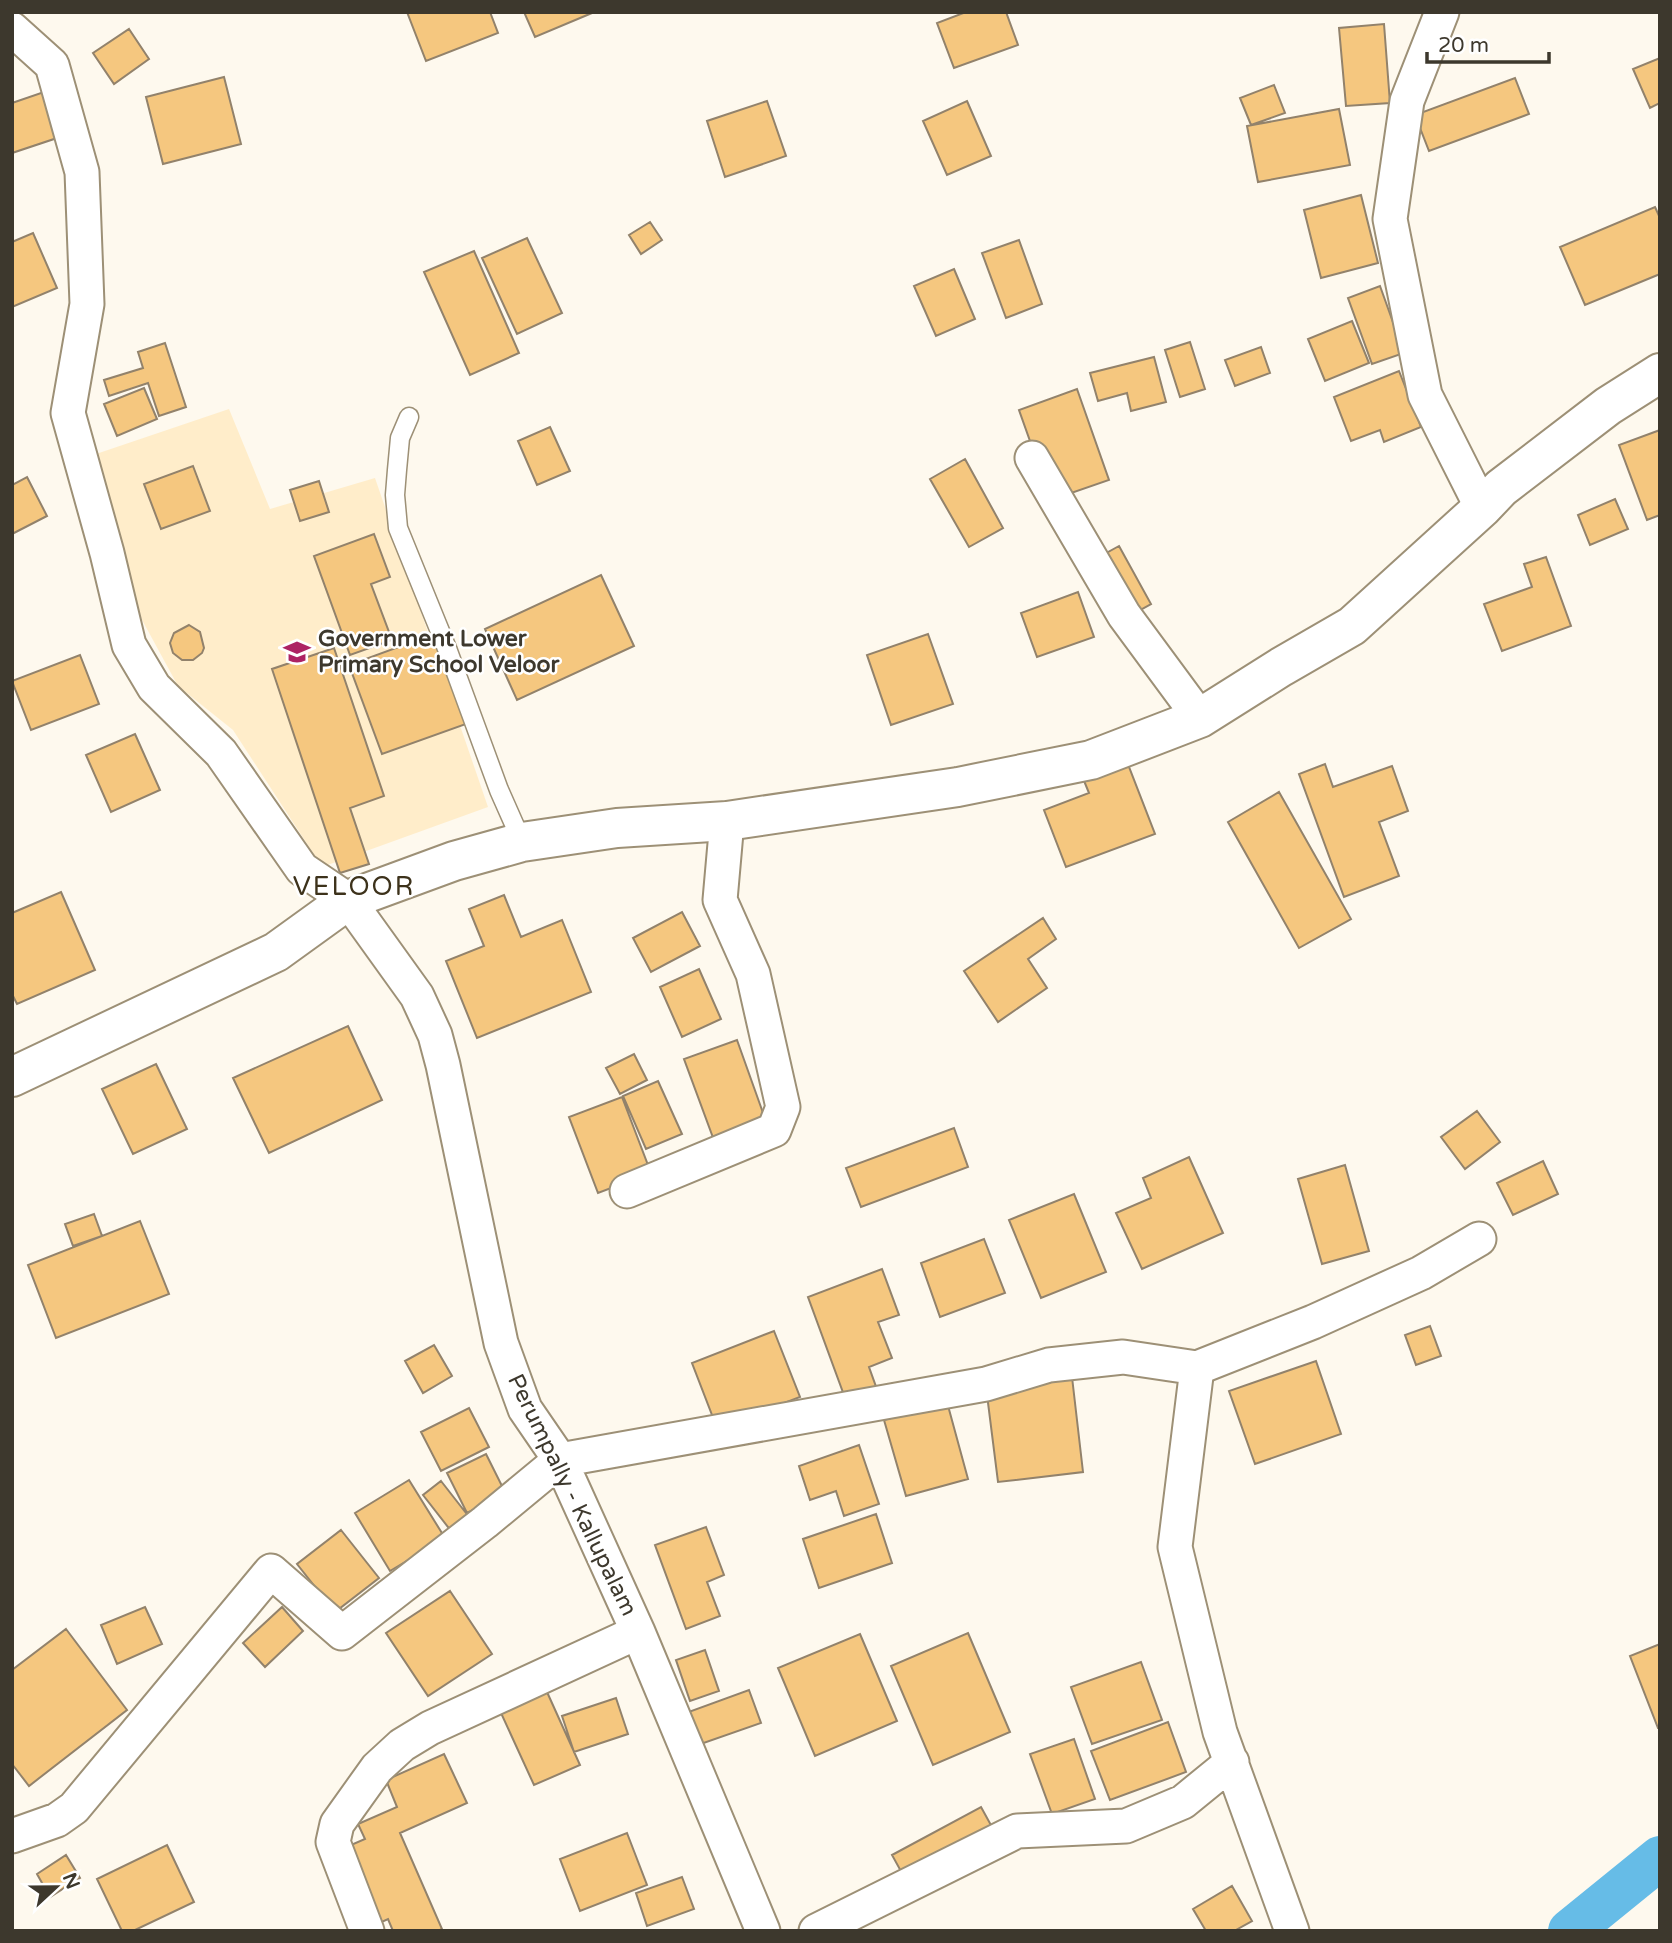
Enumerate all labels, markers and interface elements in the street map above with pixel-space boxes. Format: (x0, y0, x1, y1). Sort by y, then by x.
scale bar (1427, 21, 1550, 65)
text: 20 m (1438, 33, 1489, 58)
place label: Government Lower Primary School Veloor (318, 625, 561, 679)
school or university icon: Government Lower Primary School Veloor (282, 637, 312, 667)
district label: VELOOR (293, 871, 415, 902)
street label: Perumpally - Kallupalam (501, 1369, 643, 1621)
north arrow (21, 1852, 91, 1922)
text: N (58, 1870, 84, 1892)

